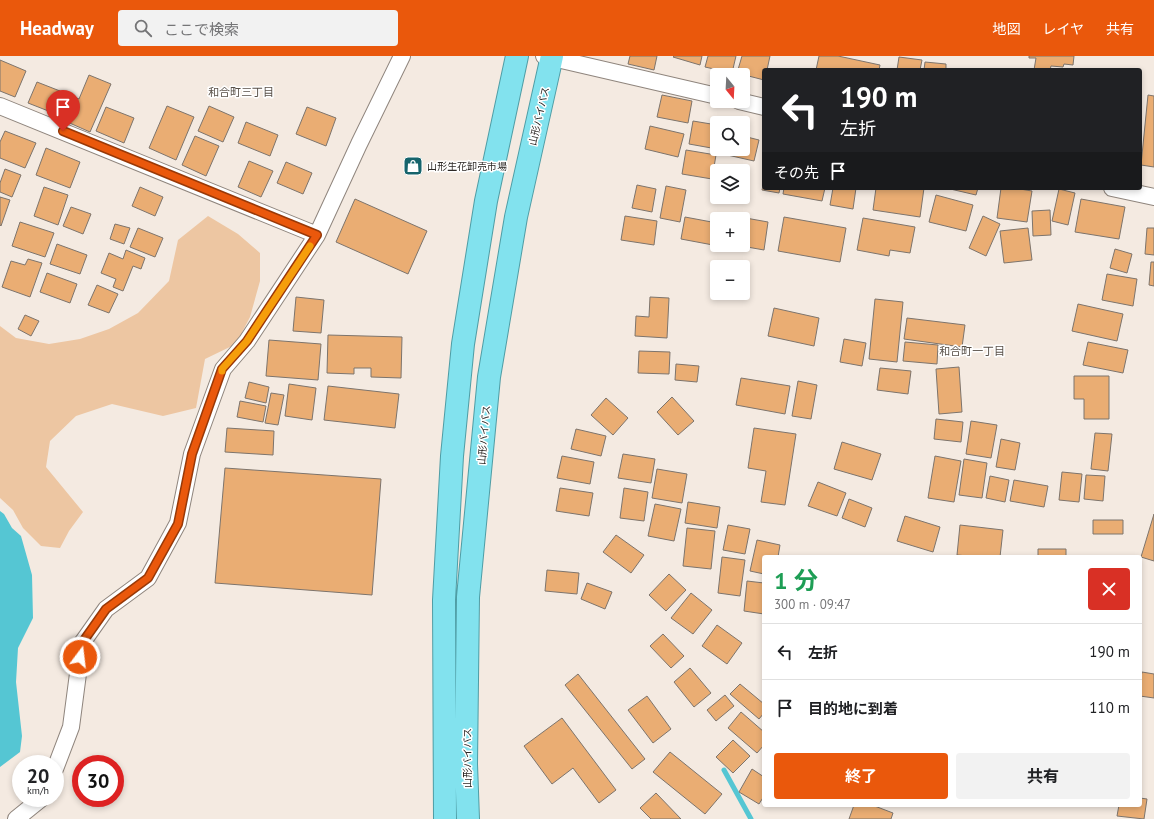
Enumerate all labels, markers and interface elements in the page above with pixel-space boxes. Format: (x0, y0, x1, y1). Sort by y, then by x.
search box (118, 10, 398, 46)
text: Headway (20, 16, 94, 40)
icon: search (132, 17, 154, 39)
text: ここで検索 (164, 20, 239, 39)
text: 地図 (992, 20, 1020, 38)
text: レイヤ (1042, 20, 1084, 38)
text: 共有 (1106, 20, 1134, 38)
north arrow (710, 68, 750, 108)
map controls (710, 68, 750, 300)
text: 190 m (840, 78, 917, 115)
icon: left (774, 84, 826, 136)
district label: 和合町三丁目 (208, 85, 274, 99)
street label: 山形バイパス (526, 85, 552, 147)
pin (46, 90, 80, 131)
icon: arrive (52, 96, 74, 118)
button: search (710, 116, 750, 156)
text: 左折 (840, 117, 876, 140)
shop icon: 山形生花卸売市場 (402, 155, 424, 177)
place label: 山形生花卸売市場 (427, 160, 507, 173)
icon: arrive (827, 160, 849, 182)
text: その先 (774, 163, 819, 182)
button: layers (710, 164, 750, 204)
button: + (710, 212, 750, 252)
button: − (710, 260, 750, 300)
district label: 和合町一丁目 (939, 344, 1005, 358)
street label: 山形バイパス (475, 405, 493, 465)
text: 1 分 (774, 565, 818, 596)
button: close (1088, 568, 1130, 610)
text: 300 m · 09:47 (774, 596, 851, 613)
position arrow (59, 636, 101, 678)
icon: left (774, 641, 796, 663)
text: 190 m (1089, 642, 1130, 661)
text: 左折 (808, 643, 838, 662)
icon: arrive (774, 697, 796, 719)
text: 110 m (1089, 698, 1130, 717)
text: 目的地に到着 (808, 699, 898, 718)
street label: 山形バイパス (461, 728, 474, 788)
button: 終了 (774, 753, 948, 799)
button: 共有 (956, 753, 1130, 799)
speed limit sign: 30 (72, 755, 124, 807)
text: 20 (27, 763, 49, 789)
text: km/h (27, 784, 49, 797)

